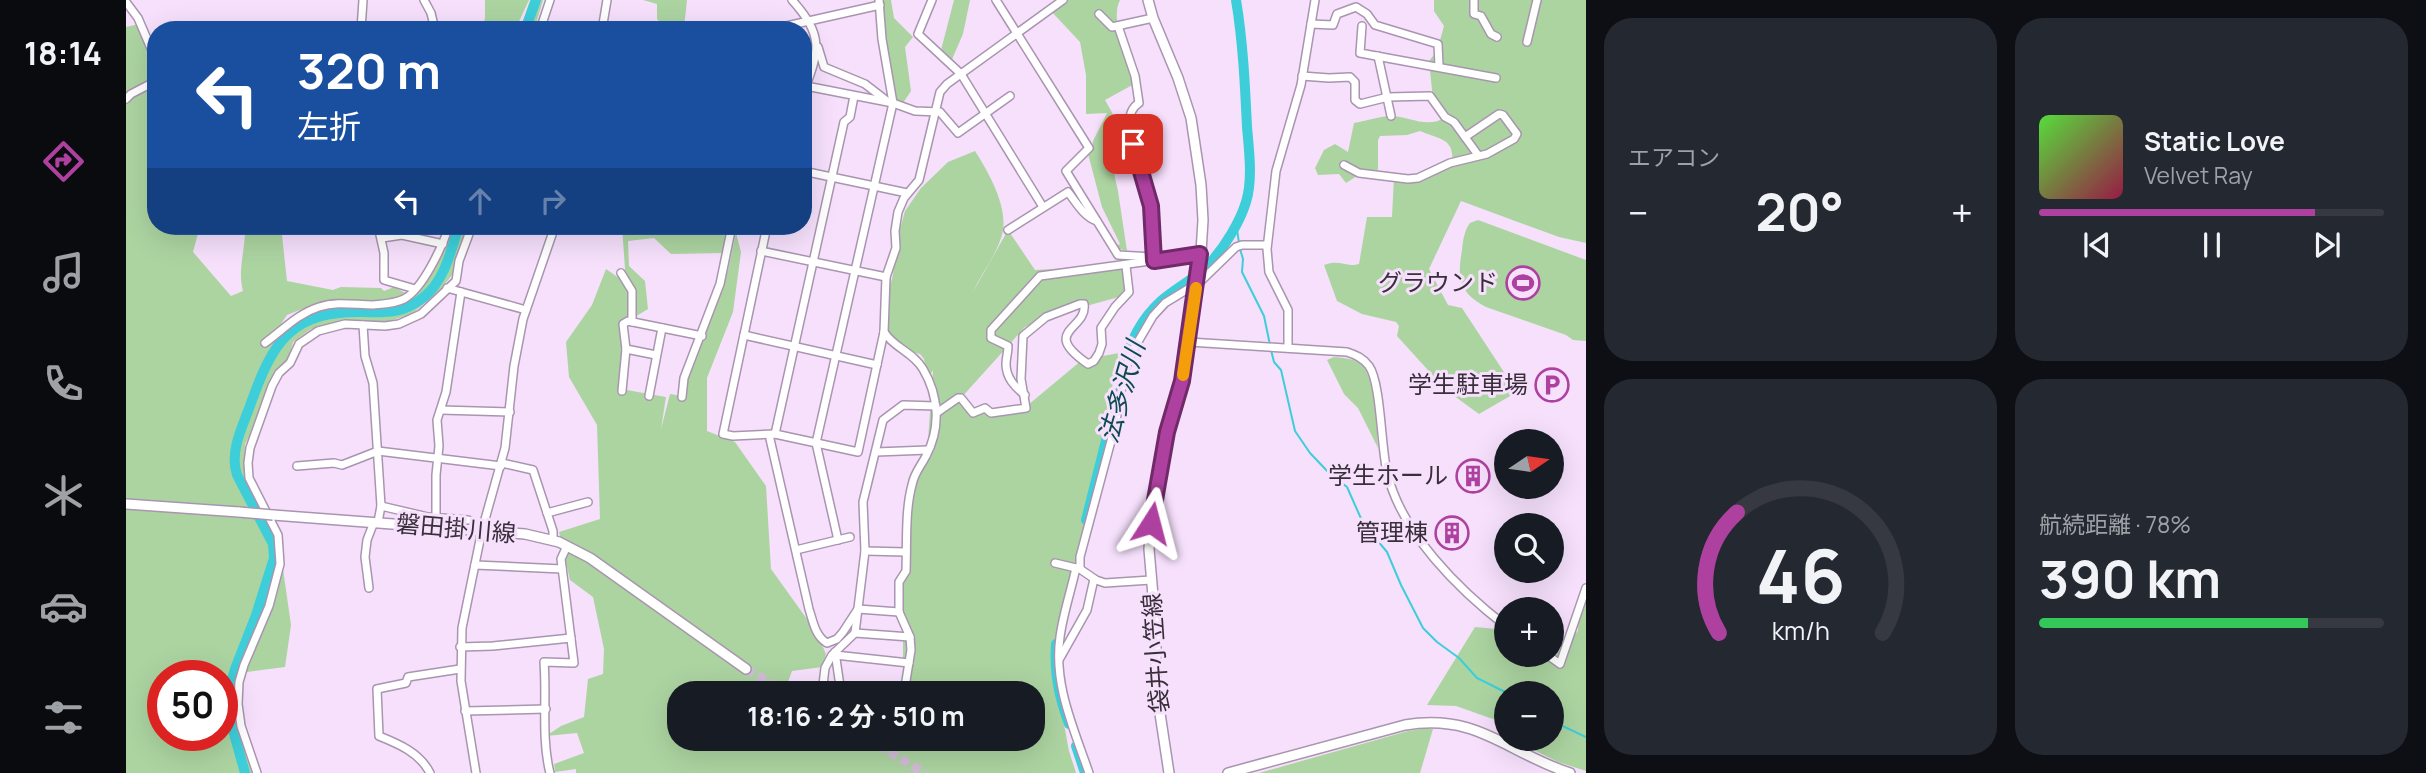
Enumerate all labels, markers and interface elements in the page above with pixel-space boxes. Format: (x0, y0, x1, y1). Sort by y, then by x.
text: 18:14 (24, 31, 102, 75)
text: 320 m (297, 37, 441, 104)
icon: left (182, 49, 273, 140)
text: 左折 (297, 104, 361, 148)
pin (1103, 114, 1163, 174)
text: Static Love (2144, 123, 2285, 159)
icon: arrive (1114, 125, 1152, 163)
icon: directions (39, 137, 88, 186)
text: エアコン (1628, 141, 1720, 173)
text: Velvet Ray (2144, 159, 2253, 191)
text: 20° (1756, 176, 1844, 247)
icon: left (388, 182, 426, 220)
icon: ahead (461, 182, 499, 220)
icon: right (534, 182, 572, 220)
text: − (1628, 186, 1649, 238)
text: + (1951, 186, 1973, 238)
icon: previous (2078, 226, 2116, 264)
icon: pause (2193, 226, 2231, 264)
icon: next (2308, 226, 2346, 264)
icon: music (39, 248, 88, 297)
sports icon: グラウンド (1504, 264, 1542, 302)
place label: グラウンド (1378, 265, 1498, 298)
water label: 法多沢川 (1089, 334, 1153, 447)
icon: phone (39, 359, 88, 408)
parking icon: 学生駐車場 (1533, 366, 1571, 404)
place label: 学生駐車場 (1408, 367, 1528, 400)
north arrow (1494, 429, 1564, 499)
map controls (1494, 429, 1564, 751)
building icon: 学生ホール (1454, 457, 1492, 495)
place label: 学生ホール (1328, 458, 1448, 491)
icon: climate (39, 471, 88, 520)
position arrow (1114, 486, 1188, 560)
street label: 磐田掛川線 (395, 506, 517, 549)
text: 航続距離 · 78% (2039, 508, 2191, 540)
button: search (1494, 513, 1564, 583)
building icon: 管理棟 (1433, 514, 1471, 552)
place label: 管理棟 (1356, 515, 1428, 548)
text: 46 (1756, 525, 1845, 625)
text: 390 km (2039, 543, 2221, 614)
icon: car (39, 582, 88, 631)
street label: 袋井小笠線 (1134, 592, 1175, 714)
button: + (1494, 597, 1564, 667)
text: km/h (1771, 613, 1830, 648)
speed limit sign: 50 (147, 660, 238, 751)
button: − (1494, 681, 1564, 751)
icon: filters (39, 693, 88, 742)
text: 18:16 · 2 分 · 510 m (747, 698, 965, 734)

